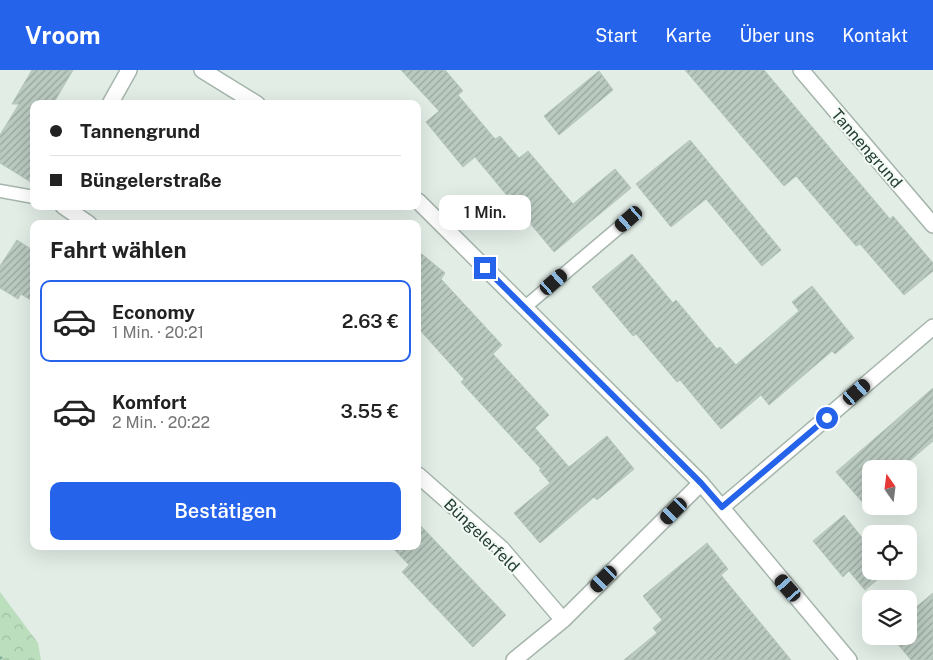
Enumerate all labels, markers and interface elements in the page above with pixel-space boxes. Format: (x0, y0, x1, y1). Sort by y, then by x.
text: Vroom (25, 21, 101, 49)
text: Start (595, 25, 638, 46)
text: Karte (666, 25, 711, 46)
text: Über uns (739, 25, 814, 46)
text: Kontakt (842, 25, 908, 46)
street label: Tannengrund (827, 105, 906, 192)
text: Tannengrund (80, 120, 200, 142)
text: Büngelerstraße (80, 169, 222, 191)
callout: 1 Min. (439, 196, 531, 230)
text: 1 Min. (464, 203, 506, 222)
car (612, 203, 645, 235)
text: Fahrt wählen (50, 237, 187, 263)
route end (474, 257, 496, 279)
car (537, 266, 570, 298)
icon: car (52, 299, 97, 344)
text: Economy (112, 301, 195, 323)
text: 2.63 € (342, 310, 399, 332)
text: 1 Min. · 20:21 (112, 323, 204, 342)
car (840, 376, 873, 408)
icon: car (52, 389, 97, 434)
text: Komfort (112, 391, 187, 413)
text: 3.55 € (341, 400, 399, 422)
route start (816, 407, 838, 429)
text: 2 Min. · 20:22 (112, 413, 210, 432)
north arrow (862, 460, 918, 515)
map controls (862, 460, 917, 645)
button: Bestätigen (50, 482, 401, 540)
street label: Büngelerfeld (440, 495, 523, 576)
car (658, 495, 689, 527)
button: locate (862, 525, 917, 580)
car (588, 563, 619, 595)
car (772, 572, 803, 604)
button: layers (862, 590, 917, 645)

